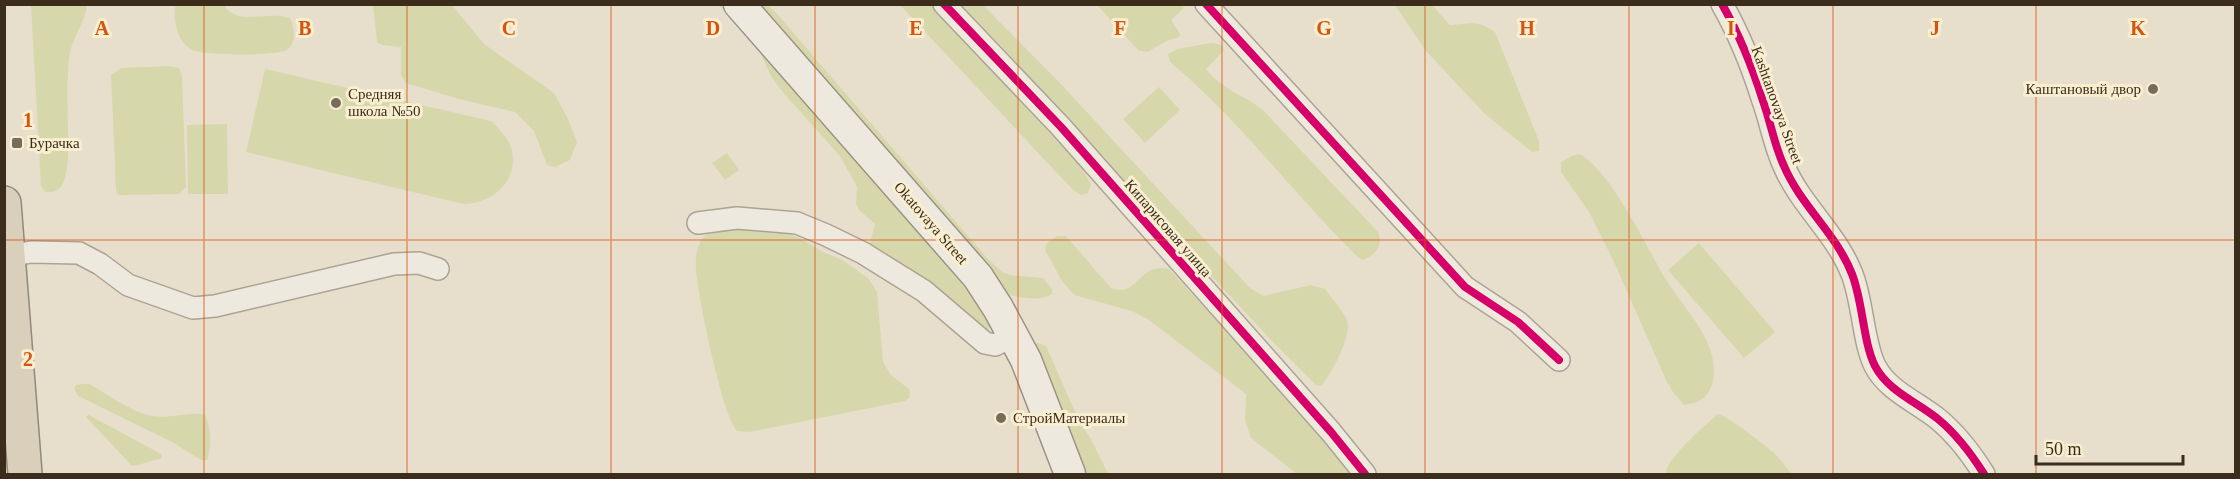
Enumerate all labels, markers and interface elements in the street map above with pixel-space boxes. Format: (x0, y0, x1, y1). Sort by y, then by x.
text: A (95, 17, 110, 39)
text: B (298, 17, 312, 39)
text: C (502, 17, 516, 39)
text: D (706, 17, 720, 39)
text: E (909, 17, 923, 39)
text: F (1114, 17, 1126, 39)
text: G (1316, 17, 1332, 39)
text: H (1519, 17, 1535, 39)
text: I (1727, 17, 1735, 39)
text: J (1930, 17, 1940, 39)
text: K (2130, 17, 2146, 39)
street label: Kashtanovaya Street (1748, 44, 1806, 167)
place label: Каштановый двор (2026, 81, 2141, 97)
marker: Каштановый двор (2146, 82, 2160, 96)
place label: Средняя школа №50 (348, 86, 421, 119)
marker: Средняя школа №50 (329, 96, 343, 110)
text: 1 (23, 109, 33, 131)
place label: Бурачка (29, 135, 80, 151)
marker: Бурачка (10, 136, 24, 150)
street label: Кипарисовая улица (1121, 176, 1215, 280)
street label: Okatovaya Street (891, 179, 972, 268)
text: 2 (23, 348, 33, 370)
place label: СтройМатериалы (1013, 410, 1125, 426)
marker: СтройМатериалы (994, 411, 1008, 425)
scale bar (2036, 428, 2183, 466)
text: 50 m (2045, 439, 2082, 459)

